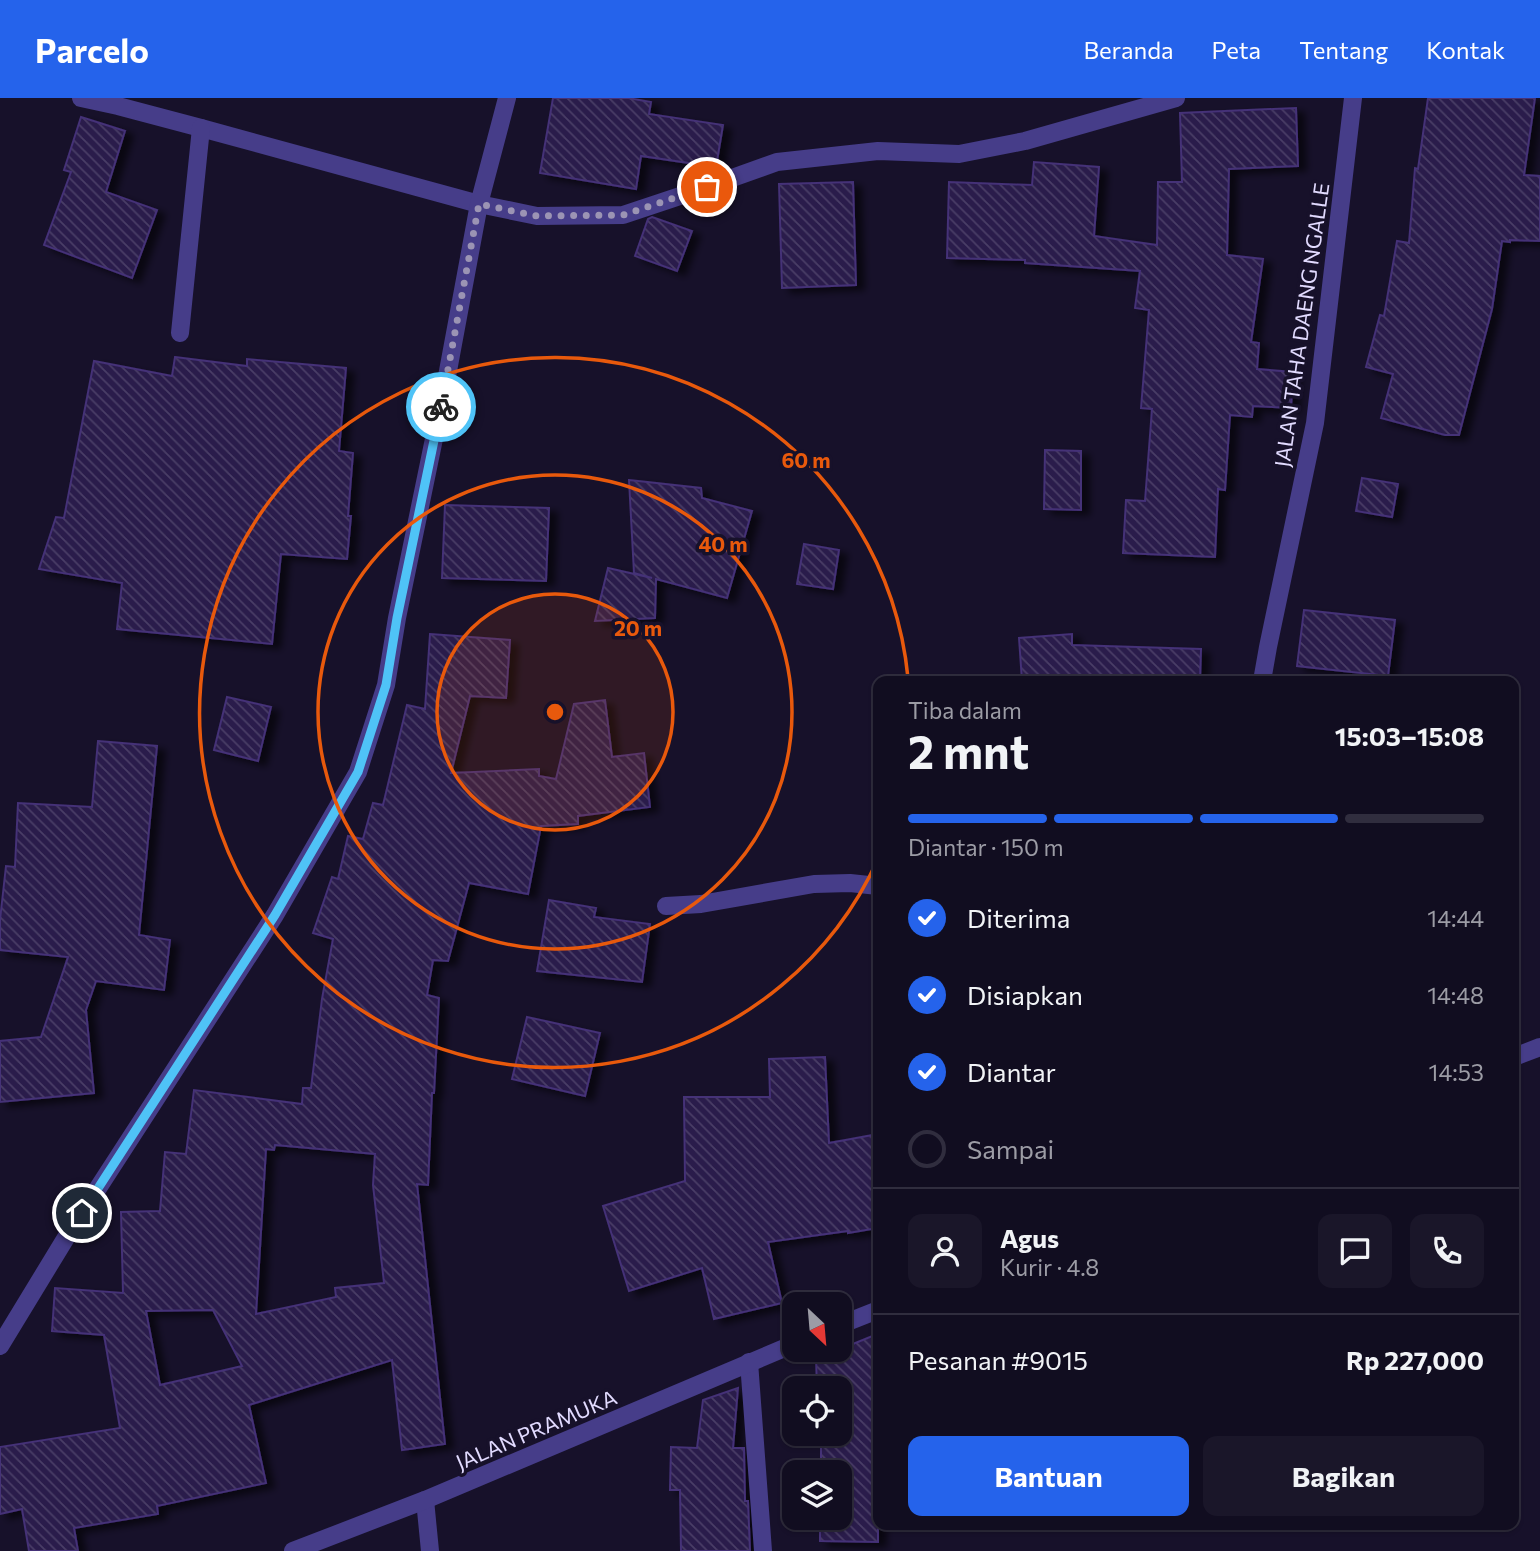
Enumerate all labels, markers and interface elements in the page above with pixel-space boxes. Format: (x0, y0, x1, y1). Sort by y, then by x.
text: Parcelo (35, 29, 149, 70)
text: Beranda (1083, 35, 1174, 64)
text: Peta (1212, 35, 1261, 64)
text: Tentang (1299, 35, 1388, 64)
text: Kontak (1426, 35, 1505, 64)
pin (677, 157, 737, 217)
icon: bag (688, 168, 726, 206)
street label: JALAN TAHA DAENG NGALLE (1269, 181, 1333, 469)
courier (406, 372, 476, 442)
icon: bike (422, 388, 460, 426)
text: 60 m (781, 447, 831, 472)
text: 40 m (698, 531, 748, 556)
text: 20 m (614, 615, 662, 640)
text: Tiba dalam (908, 696, 1022, 724)
centre of rings (543, 700, 567, 724)
text: 15:03–15:08 (1335, 720, 1484, 751)
text: 2 mnt (908, 722, 1029, 778)
text: Diantar · 150 m (908, 833, 1063, 861)
icon: check (908, 899, 946, 937)
text: Diterima (967, 902, 1070, 933)
text: 14:44 (1427, 904, 1484, 932)
icon: check (908, 976, 946, 1014)
text: Disiapkan (967, 979, 1083, 1010)
text: 14:48 (1427, 981, 1484, 1009)
icon: check (908, 1053, 946, 1091)
text: Diantar (967, 1056, 1056, 1087)
text: 14:53 (1429, 1058, 1484, 1086)
text: Sampai (967, 1133, 1054, 1164)
pin (52, 1183, 112, 1243)
icon: home (63, 1194, 101, 1232)
button: person (908, 1214, 982, 1288)
button: chat (1318, 1214, 1392, 1288)
button: phone (1410, 1214, 1484, 1288)
text: Agus (1000, 1222, 1059, 1253)
text: Kurir · 4.8 (1000, 1253, 1099, 1281)
north arrow (782, 1292, 852, 1362)
map controls (782, 1292, 852, 1530)
text: Pesanan #9015 (908, 1344, 1088, 1375)
text: Rp 227,000 (1346, 1344, 1484, 1375)
button: locate (782, 1376, 852, 1446)
street label: JALAN PRAMUKA (452, 1384, 620, 1474)
button: Bantuan (908, 1436, 1189, 1516)
button: Bagikan (1203, 1436, 1484, 1516)
button: layers (782, 1460, 852, 1530)

